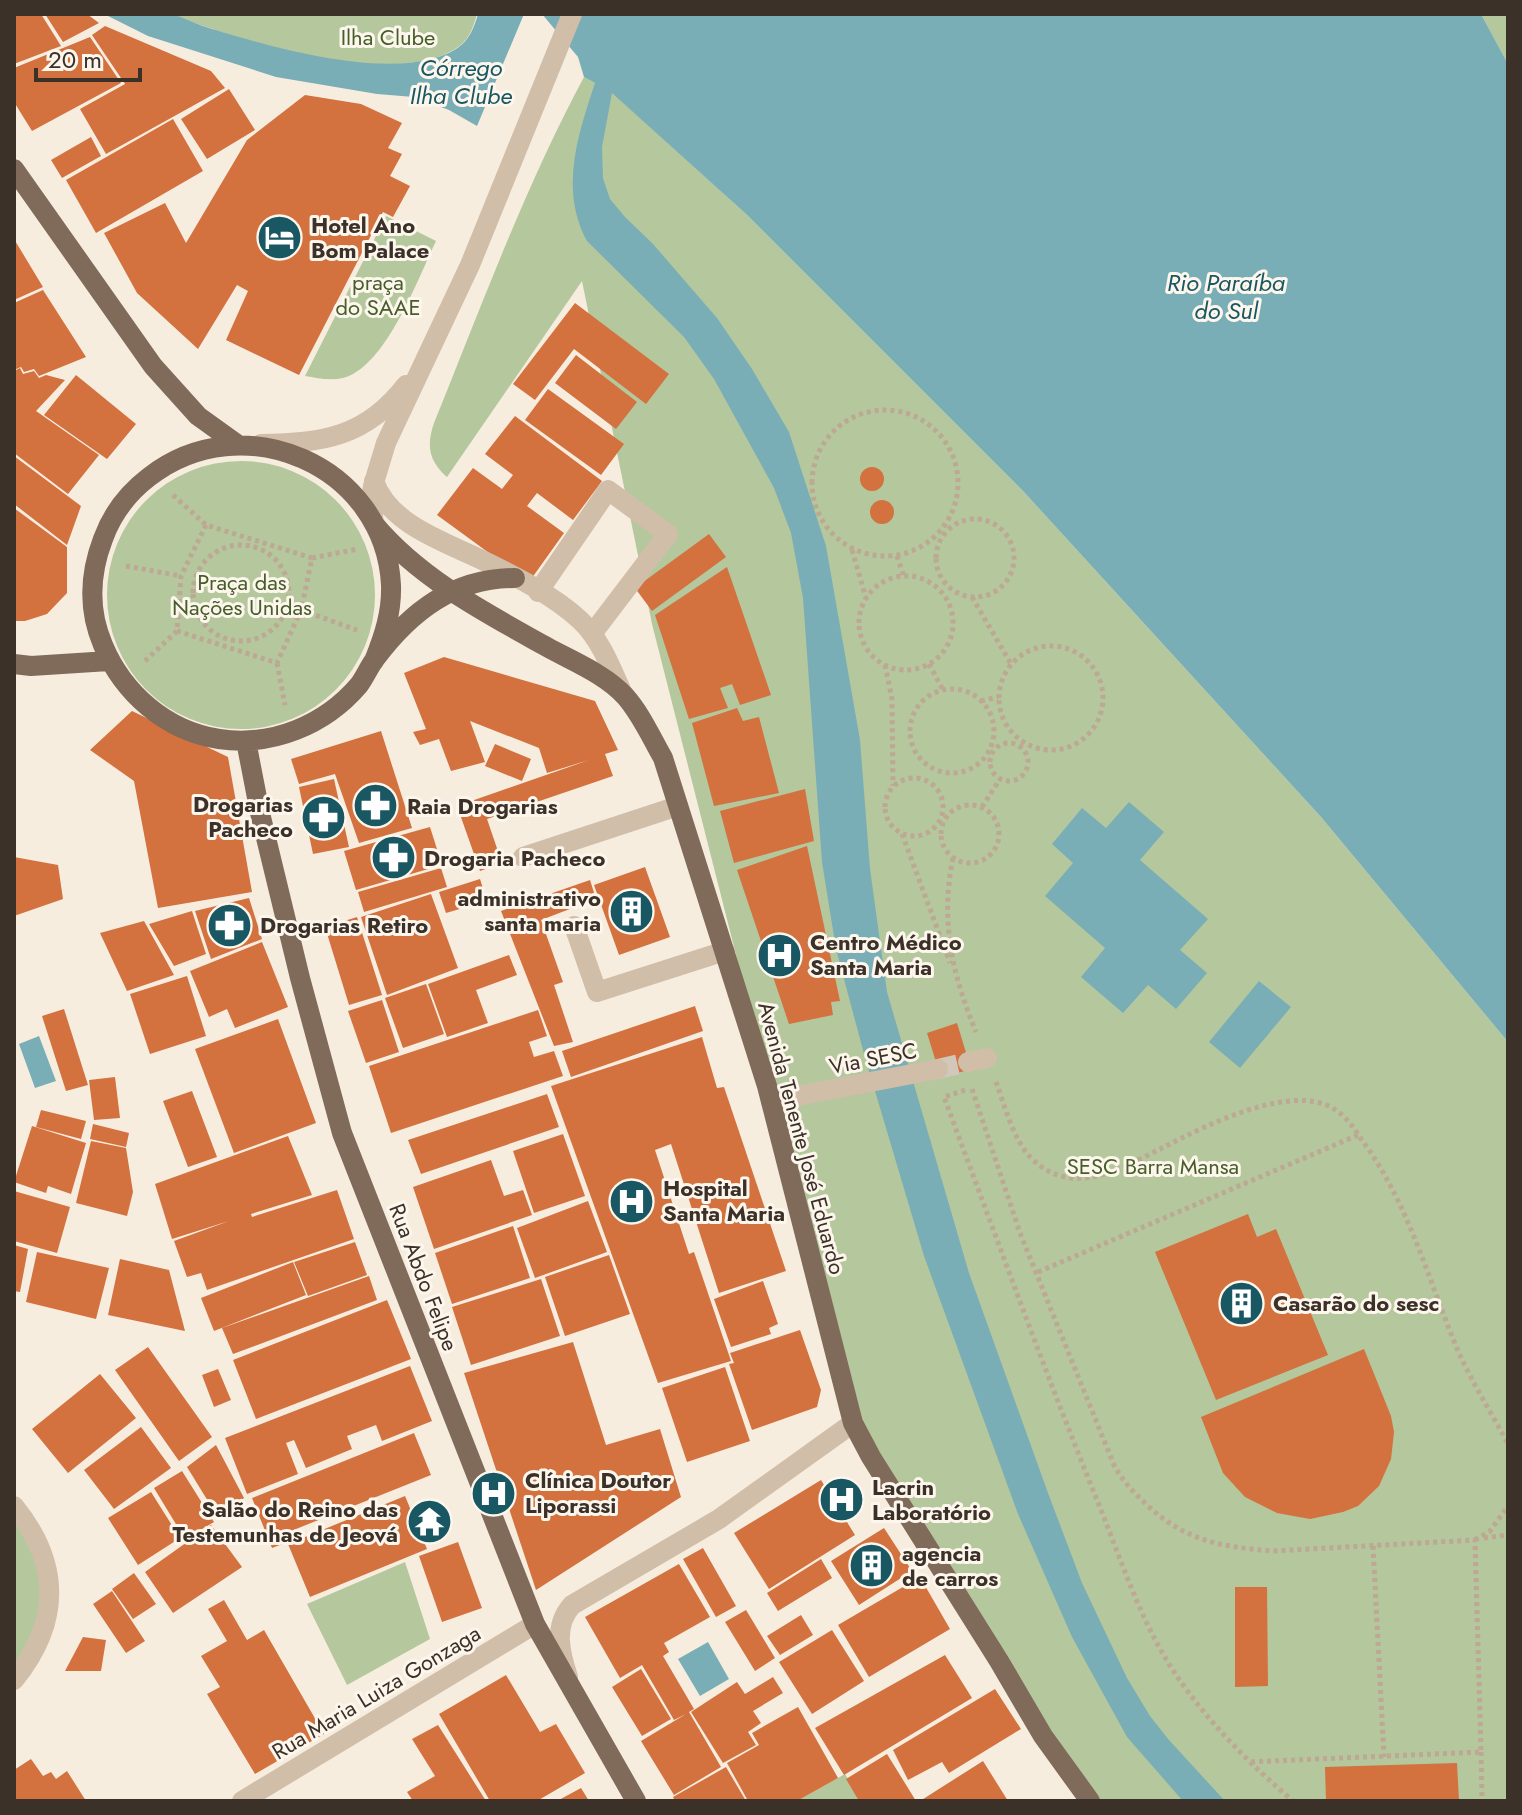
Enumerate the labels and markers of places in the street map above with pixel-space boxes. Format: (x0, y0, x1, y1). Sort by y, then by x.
place label: Hotel Ano Bom Palace (311, 209, 429, 266)
hotel icon: Hotel Ano Bom Palace (256, 214, 304, 262)
pharmacy icon: Raia Drogarias (352, 782, 400, 830)
place label: Drogarias Pacheco (193, 788, 293, 845)
place label: Raia Drogarias (407, 790, 558, 822)
pharmacy icon: Drogarias Pacheco (300, 793, 348, 841)
pharmacy icon: Drogaria Pacheco (369, 834, 417, 882)
place label: Drogaria Pacheco (424, 842, 605, 874)
place label: administrativo santa maria (457, 882, 601, 939)
building icon: administrativo santa maria (608, 887, 656, 935)
pharmacy icon: Drogarias Retiro (205, 901, 253, 949)
place label: Drogarias Retiro (260, 909, 428, 941)
place label: Centro Médico Santa Maria (810, 926, 962, 983)
hospital icon: Centro Médico Santa Maria (755, 931, 803, 979)
place label: Hospital Santa Maria (663, 1172, 785, 1229)
hospital icon: Hospital Santa Maria (608, 1177, 656, 1225)
building icon: Casarão do sesc (1218, 1279, 1266, 1327)
place label: Casarão do sesc (1273, 1287, 1439, 1319)
place label: Clínica Doutor Liporassi (525, 1464, 671, 1521)
hospital icon: Clínica Doutor Liporassi (470, 1469, 518, 1517)
place label: Lacrin Laboratório (872, 1471, 991, 1528)
hospital icon: Lacrin Laboratório (817, 1476, 865, 1524)
place label: Salão do Reino das Testemunhas de Jeová (172, 1493, 398, 1550)
temple icon: Salão do Reino das Testemunhas de Jeová (405, 1498, 453, 1546)
place label: agencia de carros (902, 1537, 998, 1594)
building icon: agencia de carros (847, 1542, 895, 1590)

